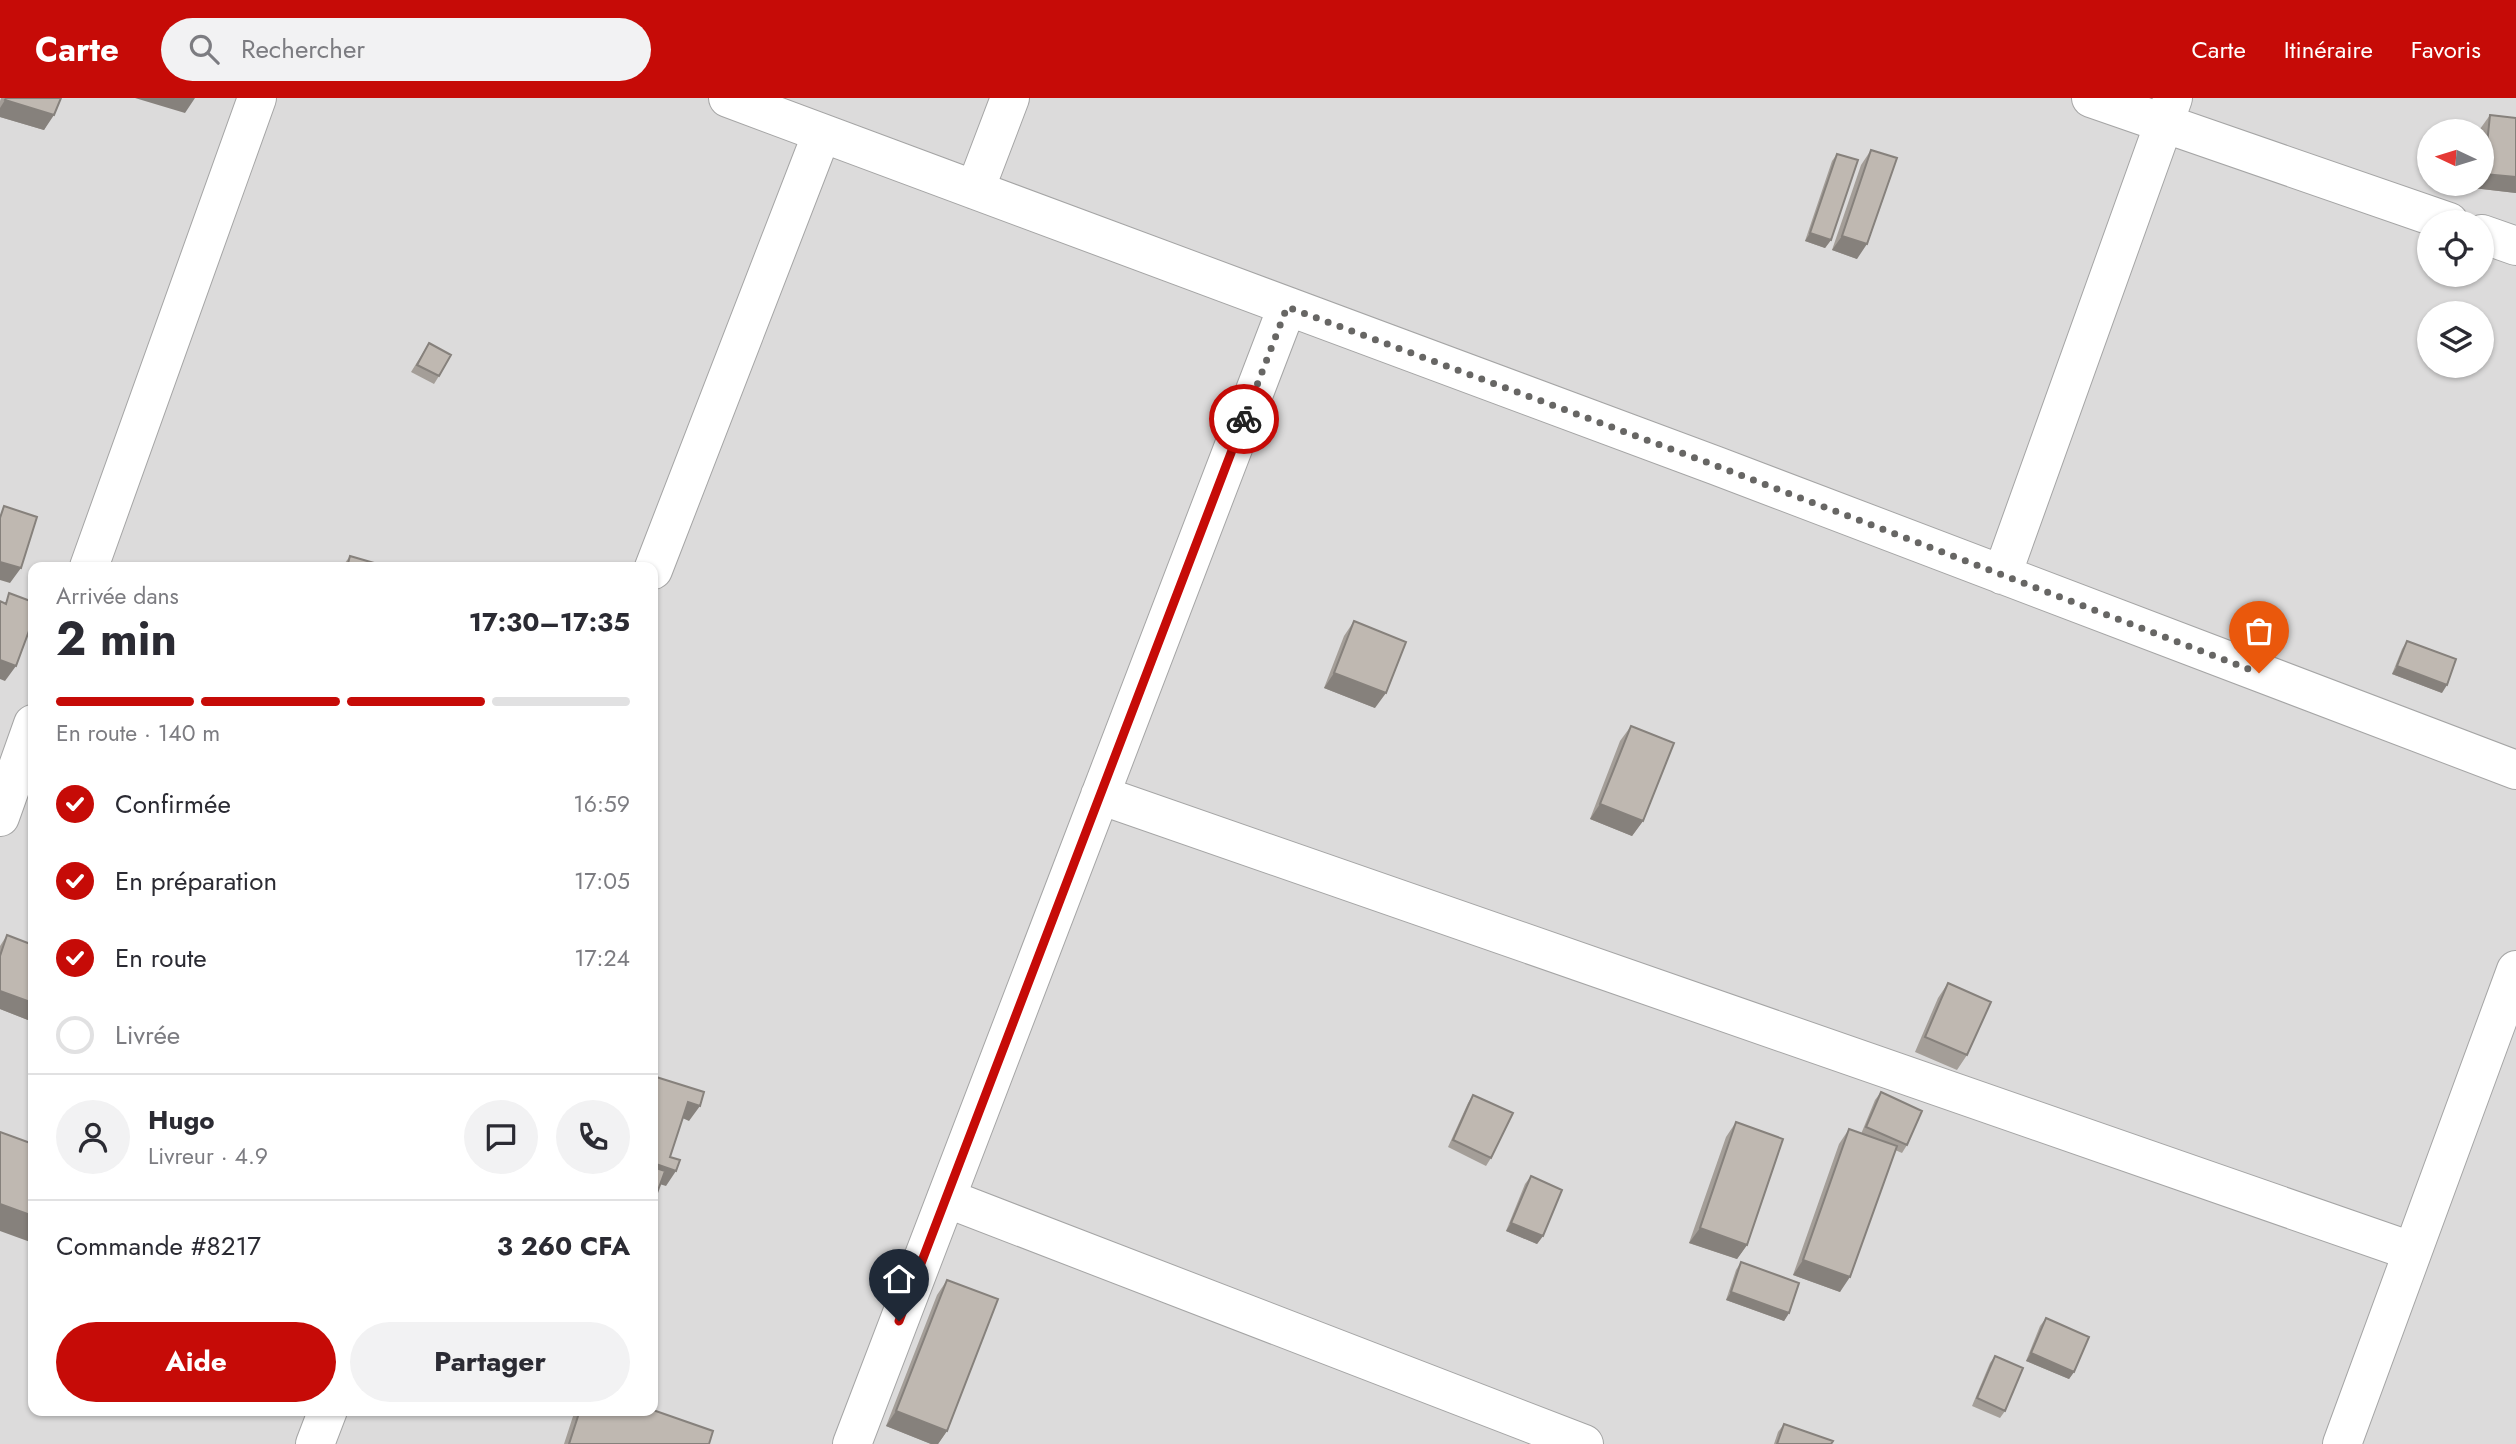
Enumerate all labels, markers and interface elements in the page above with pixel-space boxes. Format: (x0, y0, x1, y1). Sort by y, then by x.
search box (161, 18, 651, 81)
text: Carte (35, 26, 119, 73)
icon: search (185, 30, 223, 68)
text: Rechercher (241, 30, 365, 68)
text: Carte (2191, 32, 2246, 67)
text: Itinéraire (2284, 32, 2373, 67)
text: Favoris (2411, 32, 2481, 67)
north arrow (2417, 119, 2494, 196)
map controls (2417, 119, 2494, 378)
button: locate (2417, 210, 2494, 287)
button: layers (2417, 301, 2494, 378)
courier (1209, 384, 1279, 454)
icon: bike (1225, 400, 1263, 438)
text: Arrivée dans (56, 579, 179, 613)
pin (2229, 601, 2289, 673)
text: 17:30–17:35 (469, 603, 630, 641)
text: 2 min (56, 606, 177, 672)
icon: bag (2240, 612, 2278, 650)
text: En route · 140 m (56, 716, 220, 750)
icon: check (56, 785, 94, 823)
text: Confirmée (115, 785, 231, 823)
text: 16:59 (573, 787, 630, 821)
icon: check (56, 862, 94, 900)
text: En préparation (115, 862, 277, 900)
text: 17:05 (574, 864, 630, 898)
icon: check (56, 939, 94, 977)
text: En route (115, 939, 207, 977)
text: 17:24 (574, 941, 630, 975)
text: Livrée (115, 1016, 180, 1054)
button: person (56, 1100, 130, 1174)
button: chat (464, 1100, 538, 1174)
button: phone (556, 1100, 630, 1174)
text: Hugo (148, 1101, 215, 1139)
text: Livreur · 4.9 (148, 1139, 268, 1173)
text: Commande #8217 (56, 1227, 261, 1265)
text: 3 260 CFA (497, 1227, 630, 1265)
pin (869, 1249, 929, 1321)
icon: home (880, 1260, 918, 1298)
button: Aide (56, 1322, 336, 1402)
button: Partager (350, 1322, 630, 1402)

